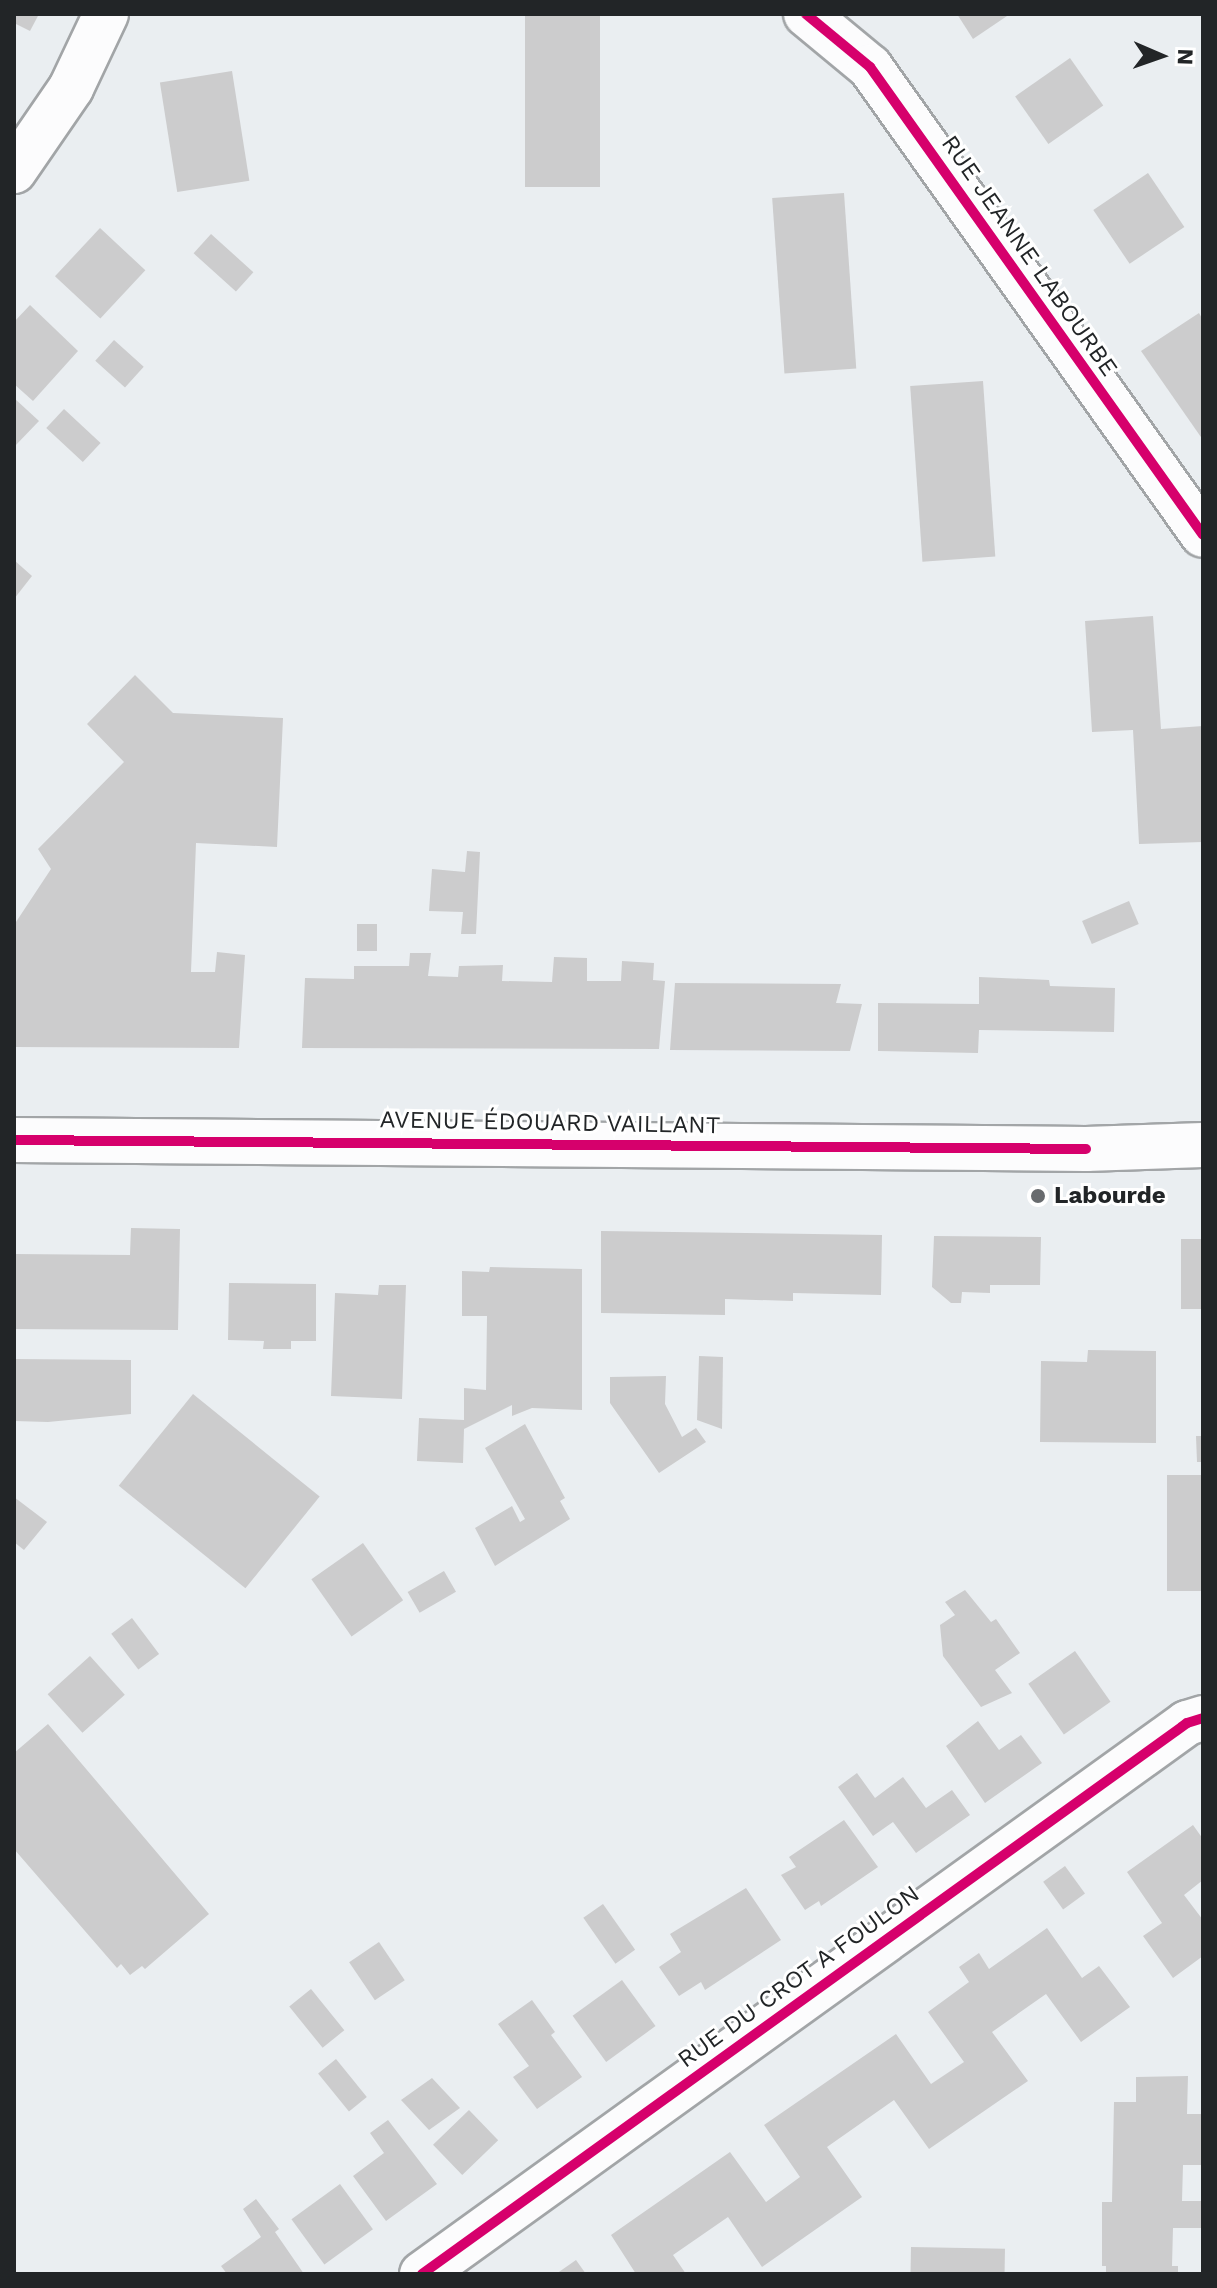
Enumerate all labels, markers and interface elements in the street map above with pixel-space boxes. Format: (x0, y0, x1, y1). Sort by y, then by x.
north arrow (1121, 16, 1201, 96)
text: N (1173, 48, 1198, 65)
street label: RUE JEANNE LABOURBE (935, 130, 1123, 382)
street label: AVENUE ÉDOUARD VAILLANT (379, 1106, 721, 1140)
place label: Labourde (1054, 1182, 1166, 1210)
marker: Labourde (1029, 1187, 1047, 1205)
street label: RUE DU CROT A FOULON (672, 1879, 926, 2075)

